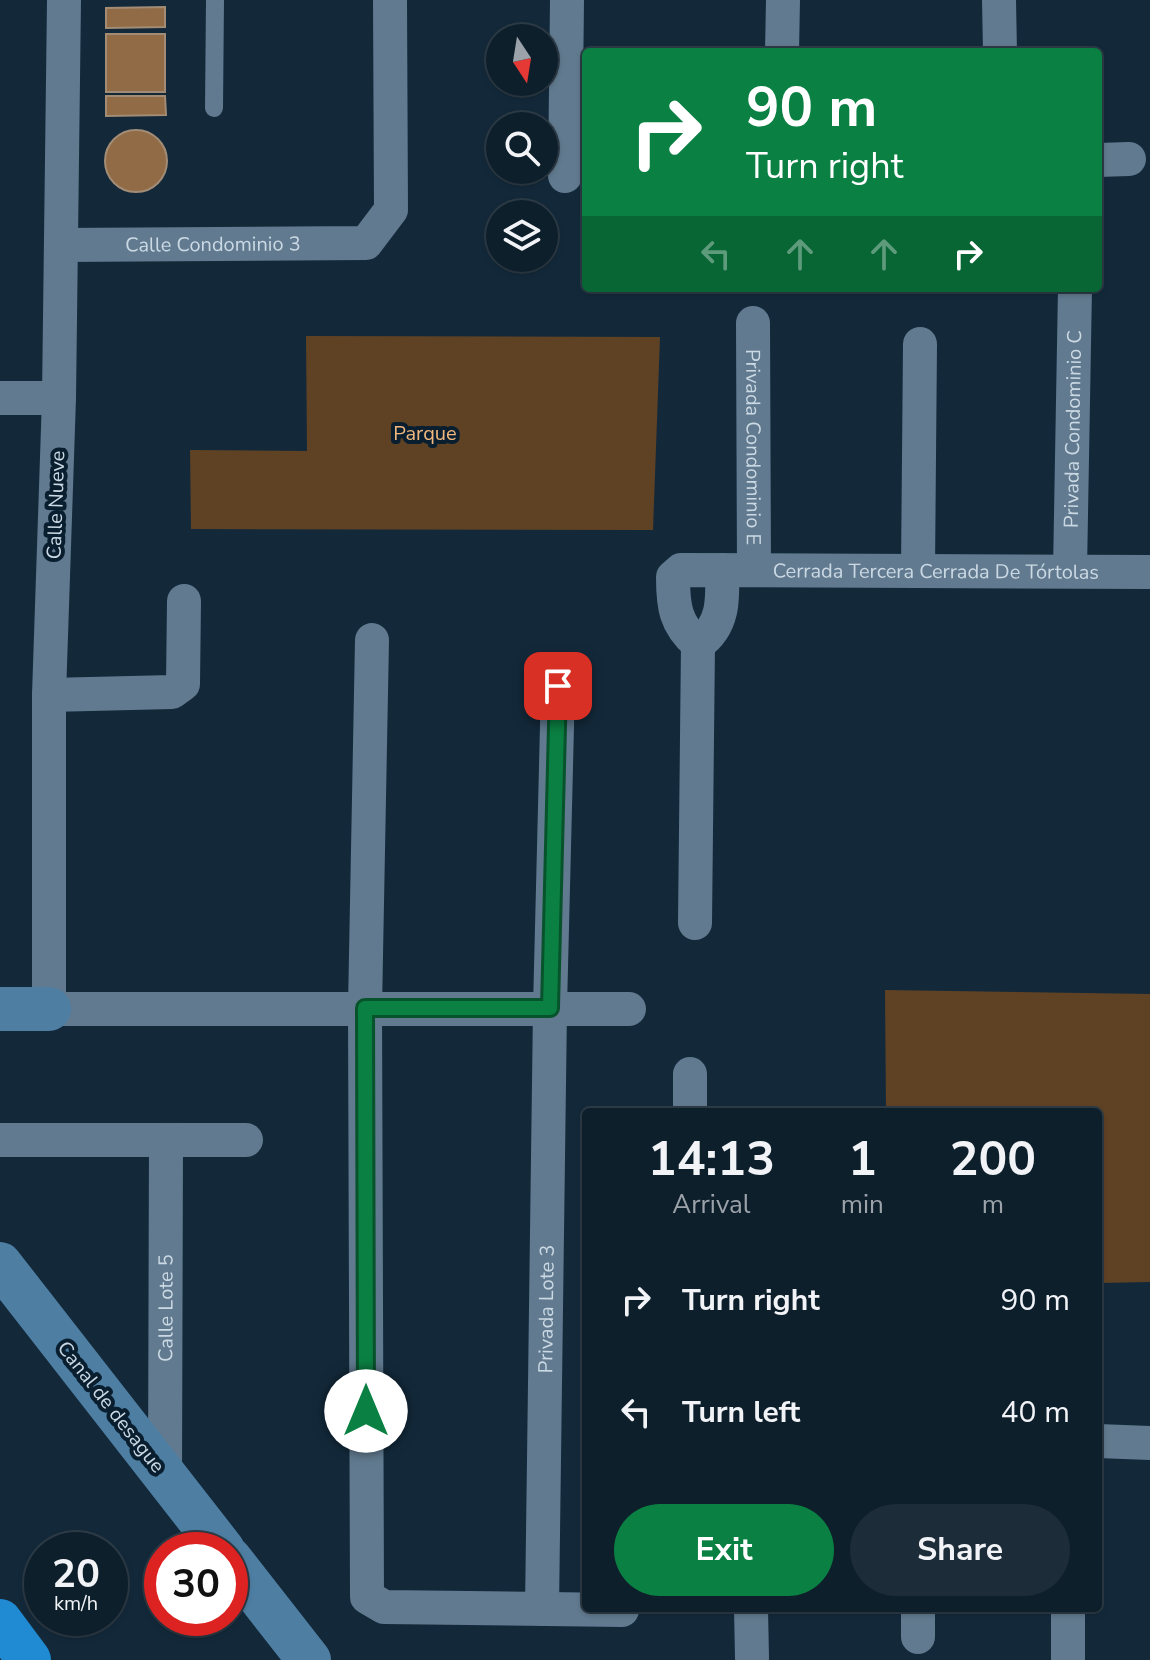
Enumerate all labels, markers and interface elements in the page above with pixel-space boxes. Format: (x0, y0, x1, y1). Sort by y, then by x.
north arrow (486, 24, 558, 96)
map controls (486, 24, 558, 272)
text: 90 m (746, 69, 877, 146)
icon: right (614, 80, 718, 184)
button: search (486, 112, 558, 184)
text: Turn right (746, 142, 903, 191)
button: layers (486, 200, 558, 272)
street label: Calle Condominio 3 (125, 230, 301, 258)
icon: left (694, 232, 738, 276)
icon: ahead (778, 232, 822, 276)
icon: ahead (862, 232, 906, 276)
icon: right (946, 232, 990, 276)
street label: Privada Condominio C (1057, 330, 1088, 528)
street label: Privada Condominio E (740, 349, 767, 545)
park label: Parque (393, 420, 457, 447)
street label: Calle Nueve (41, 450, 71, 560)
street label: Cerrada Tercera Cerrada De Tórtolas (773, 557, 1099, 585)
pin (524, 652, 592, 720)
icon: arrive (536, 664, 580, 708)
text: 14:13 (648, 1126, 775, 1192)
text: 1 (848, 1126, 877, 1192)
text: 200 (950, 1126, 1036, 1192)
text: Arrival (672, 1187, 751, 1222)
text: min (841, 1187, 884, 1222)
text: m (982, 1187, 1004, 1222)
street label: Privada Lote 3 (532, 1244, 560, 1374)
street label: Calle Lote 5 (152, 1254, 179, 1362)
icon: right (614, 1278, 658, 1322)
text: Turn right (682, 1280, 820, 1321)
text: 90 m (1001, 1280, 1070, 1321)
street label: Canal de desague (51, 1336, 171, 1478)
position arrow (324, 1369, 408, 1453)
icon: left (614, 1390, 658, 1434)
text: Turn left (682, 1392, 800, 1433)
text: 40 m (1001, 1392, 1070, 1433)
button: Exit (614, 1504, 834, 1596)
button: Share (850, 1504, 1070, 1596)
speed limit sign: 30 (144, 1532, 248, 1636)
text: 20 (52, 1547, 100, 1601)
text: km/h (54, 1590, 98, 1617)

